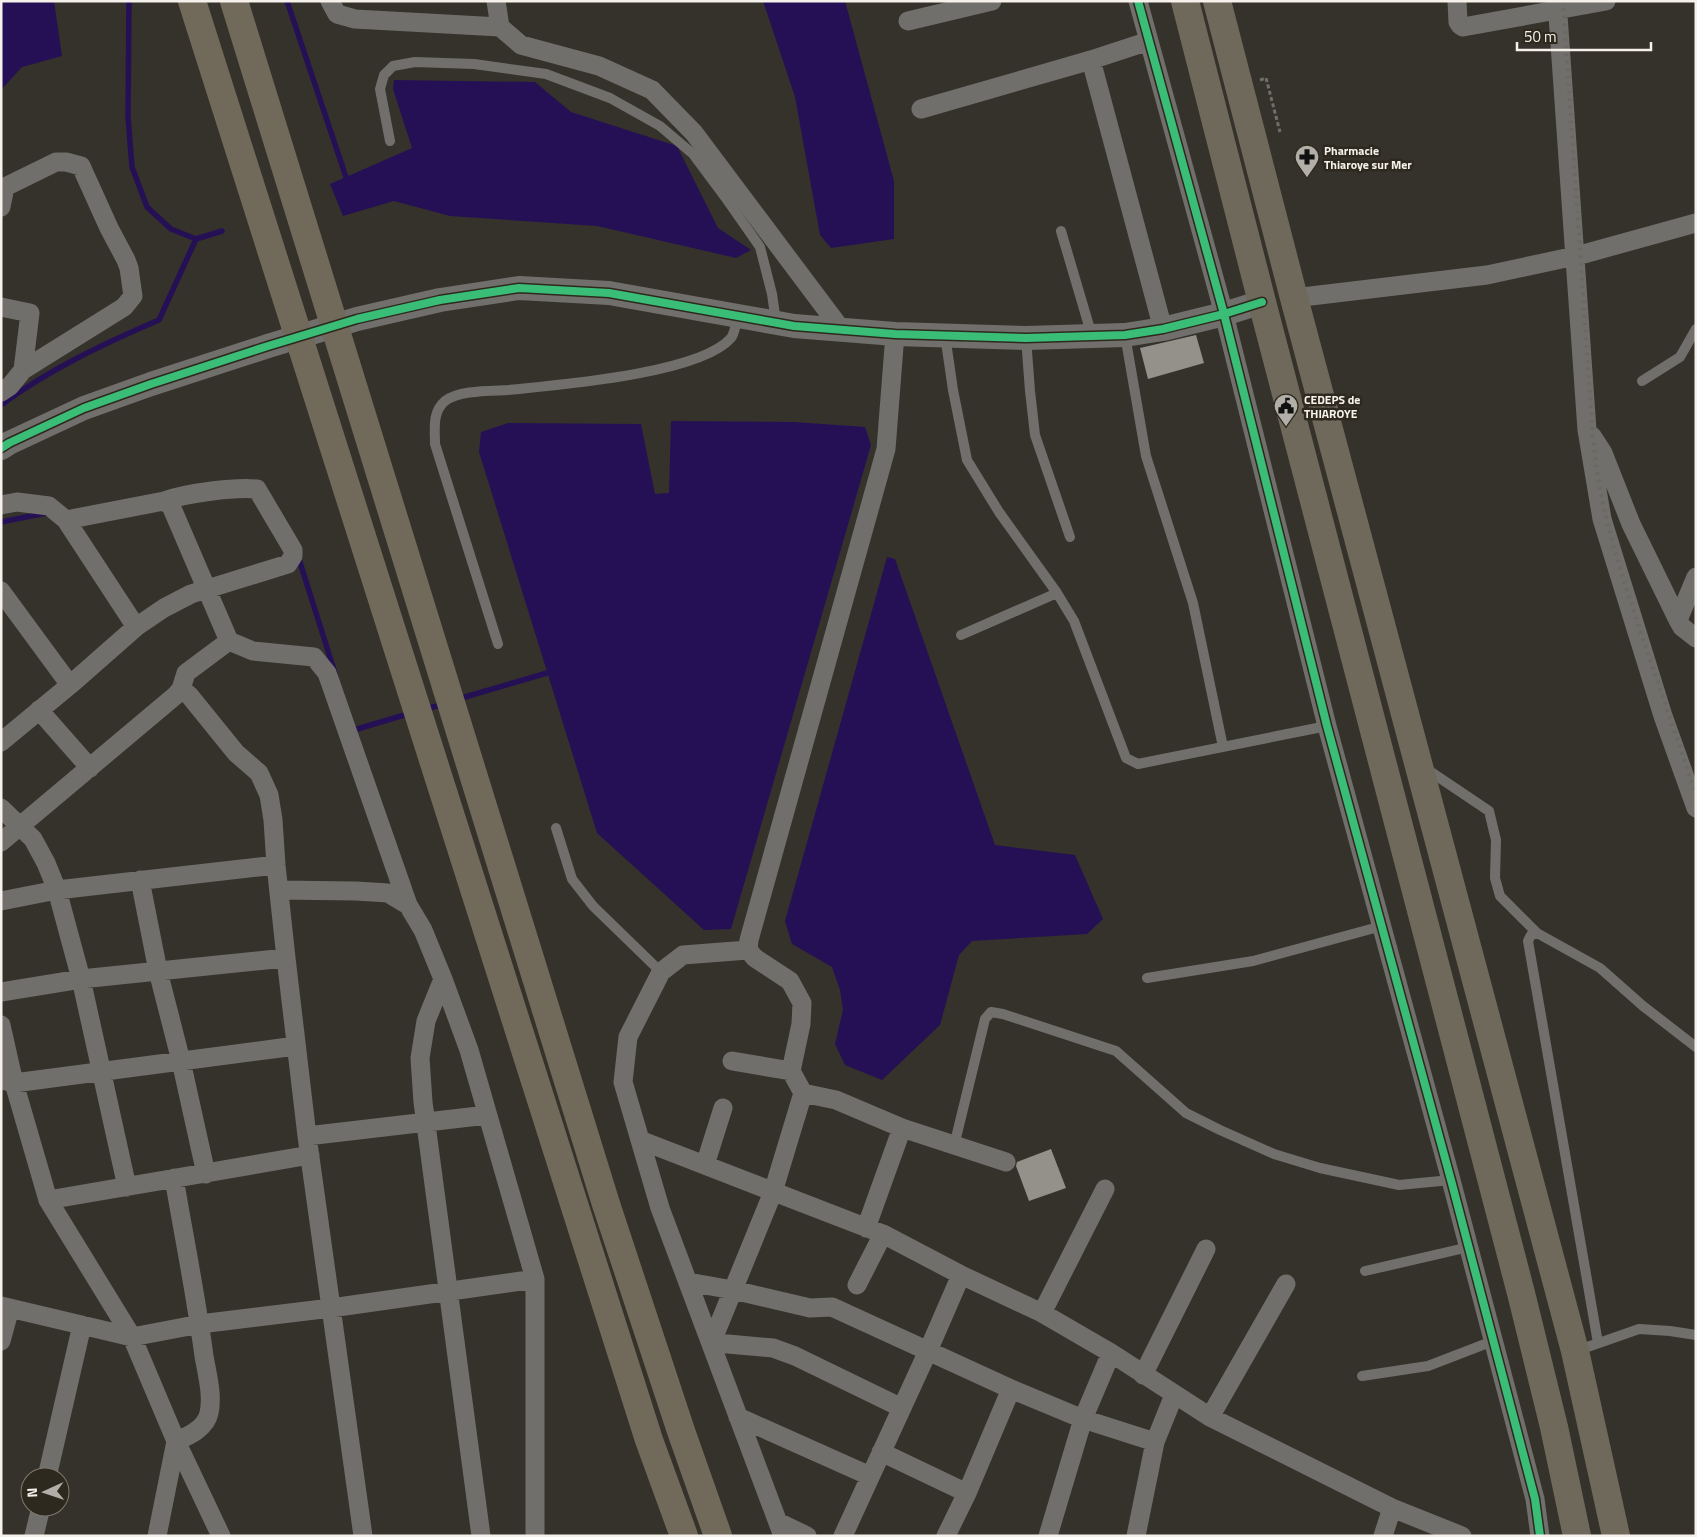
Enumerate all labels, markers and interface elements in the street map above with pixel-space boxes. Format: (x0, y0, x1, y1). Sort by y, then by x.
scale bar (1517, 20, 1651, 52)
text: 50 m (1524, 25, 1557, 48)
place label: Pharmacie Thiaroye sur Mer (1324, 141, 1412, 174)
pharmacy icon: Pharmacie Thiaroye sur Mer (1294, 144, 1320, 178)
place label: CEDEPS de THIAROYE (1304, 390, 1360, 423)
public building icon: CEDEPS de THIAROYE (1273, 393, 1299, 427)
north arrow (20, 1467, 70, 1517)
text: N (21, 1487, 42, 1498)

